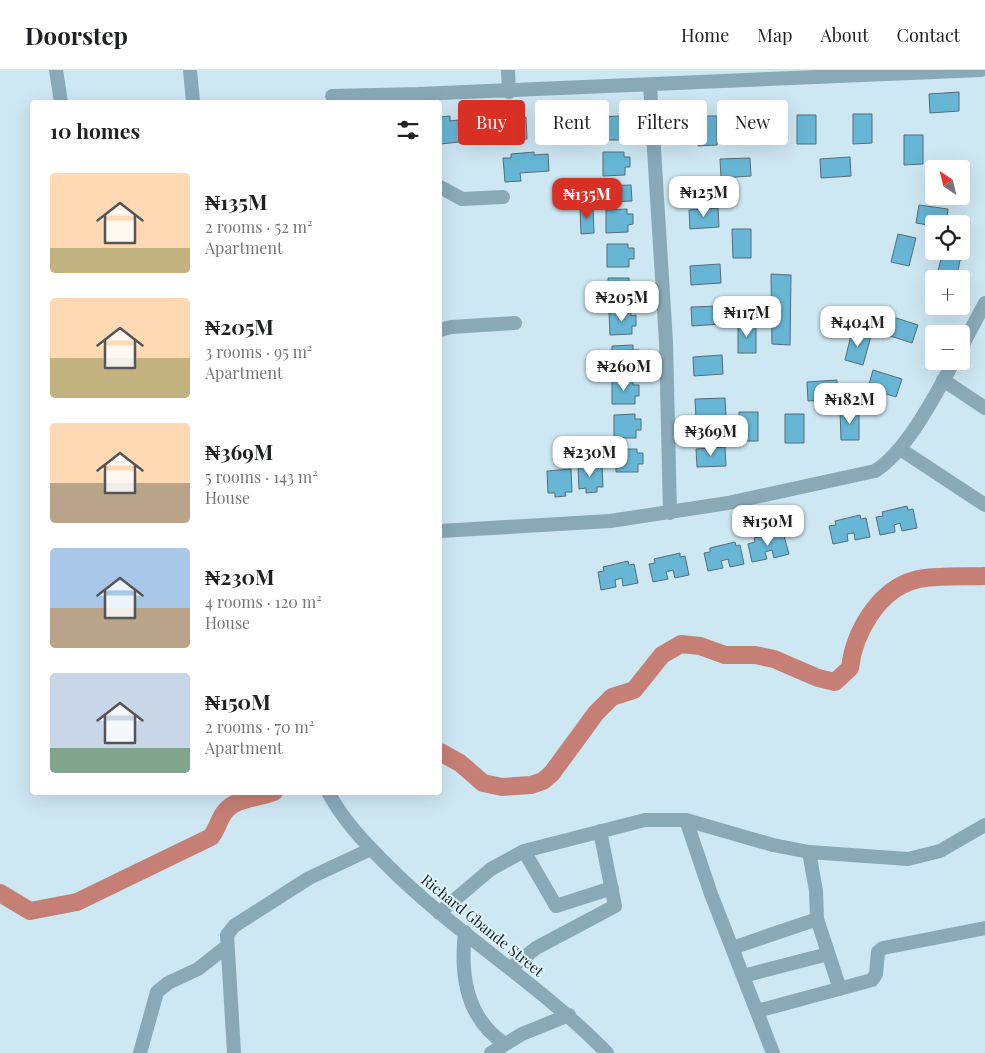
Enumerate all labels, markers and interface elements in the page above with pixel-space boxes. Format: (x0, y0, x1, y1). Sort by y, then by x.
text: Doorstep (25, 19, 128, 51)
text: Home (681, 23, 729, 47)
text: Map (757, 23, 792, 47)
text: About (820, 23, 869, 47)
text: Contact (897, 23, 960, 47)
chip: Buy (458, 100, 525, 145)
chip: Rent (535, 100, 609, 145)
chip: Filters (619, 100, 707, 145)
chip: New (717, 100, 788, 145)
text: 10 homes (50, 116, 140, 144)
icon: filters (394, 116, 422, 144)
north arrow (925, 160, 970, 205)
map controls (925, 160, 970, 370)
pin: ₦125M (669, 176, 739, 218)
pin: ₦135M (552, 178, 622, 220)
text: ₦125M (680, 181, 728, 202)
text: ₦135M (563, 183, 611, 204)
text: ₦135M (205, 187, 267, 215)
icon: home (90, 193, 150, 253)
button: locate (925, 215, 970, 260)
text: 2 rooms · 52 m² (205, 216, 312, 237)
text: Apartment (205, 237, 283, 258)
button: + (925, 270, 970, 315)
pin: ₦205M (587, 280, 657, 323)
text: ₦205M (596, 286, 648, 307)
pin: ₦117M (712, 296, 782, 338)
text: ₦117M (724, 301, 770, 322)
pin: ₦404M (823, 306, 893, 348)
text: ₦404M (831, 311, 885, 332)
text: ₦205M (205, 312, 274, 340)
icon: home (90, 318, 150, 378)
button: − (925, 325, 970, 370)
text: 3 rooms · 95 m² (205, 341, 312, 362)
pin: ₦260M (589, 350, 659, 392)
text: ₦260M (597, 355, 651, 376)
text: Apartment (205, 362, 283, 383)
pin: ₦182M (815, 382, 885, 425)
text: ₦182M (825, 388, 875, 409)
pin: ₦369M (676, 414, 746, 457)
text: ₦369M (685, 420, 737, 441)
pin: ₦230M (555, 436, 625, 478)
text: ₦369M (205, 437, 273, 465)
text: ₦230M (564, 441, 616, 462)
icon: home (90, 443, 150, 503)
text: 5 rooms · 143 m² (205, 466, 318, 487)
text: House (205, 487, 250, 508)
pin: ₦150M (733, 504, 803, 547)
text: ₦150M (743, 510, 793, 531)
text: ₦230M (205, 562, 274, 590)
icon: home (90, 568, 150, 628)
text: 4 rooms · 120 m² (205, 591, 322, 612)
text: House (205, 612, 250, 633)
text: ₦150M (205, 687, 271, 715)
icon: home (90, 693, 150, 753)
text: 2 rooms · 70 m² (205, 716, 314, 737)
text: Apartment (205, 737, 283, 758)
street label: Richard Gbande Street (418, 869, 549, 981)

